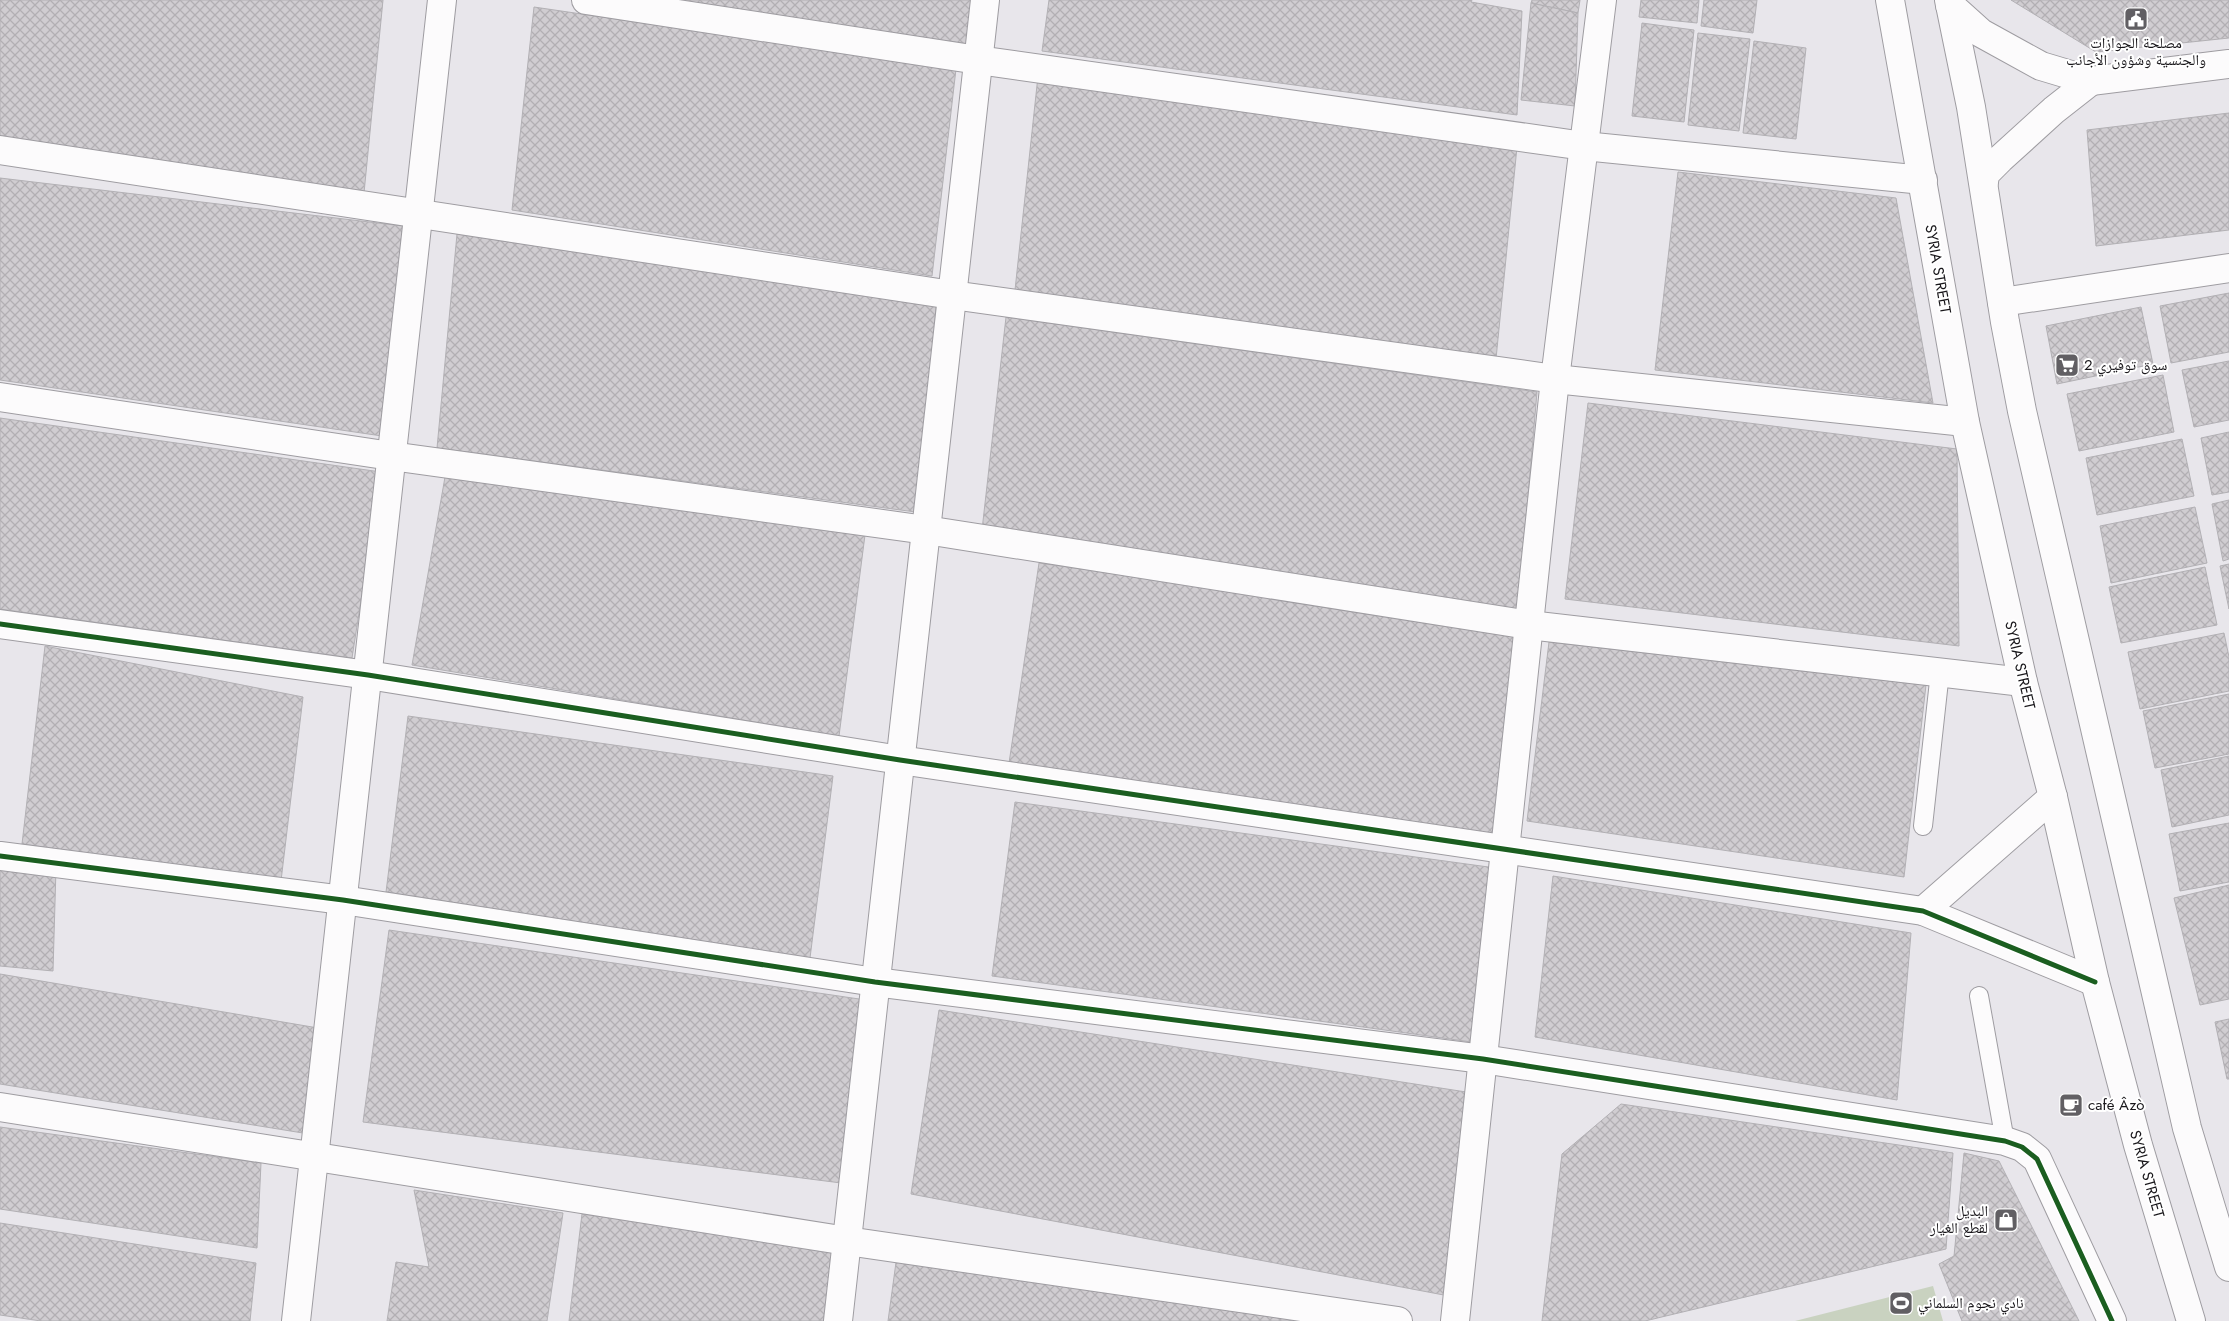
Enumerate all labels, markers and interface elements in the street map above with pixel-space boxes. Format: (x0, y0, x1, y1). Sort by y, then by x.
public building icon: مصلحة الجوازات والجنسية وشؤون الأجانب (2123, 6, 2149, 32)
place label: مصلحة الجوازات والجنسية وشؤون الأجانب (2066, 32, 2206, 71)
street label: SYRIA STREET (1919, 223, 1957, 315)
supermarket icon: سوق توفيري 2 (2054, 352, 2080, 378)
place label: سوق توفيري 2 (2084, 354, 2167, 377)
street label: SYRIA STREET (1999, 619, 2041, 711)
cafe icon: café Âzò (2058, 1092, 2084, 1118)
place label: café Âzò (2088, 1094, 2144, 1116)
street label: SYRIA STREET (2124, 1128, 2170, 1220)
place label: البديل لقطع الغيار (1929, 1200, 1988, 1239)
shop icon: البديل لقطع الغيار (1993, 1207, 2019, 1233)
sports icon: نادي نجوم السلماني (1888, 1290, 1914, 1316)
place label: نادي نجوم السلماني (1918, 1292, 2024, 1315)

